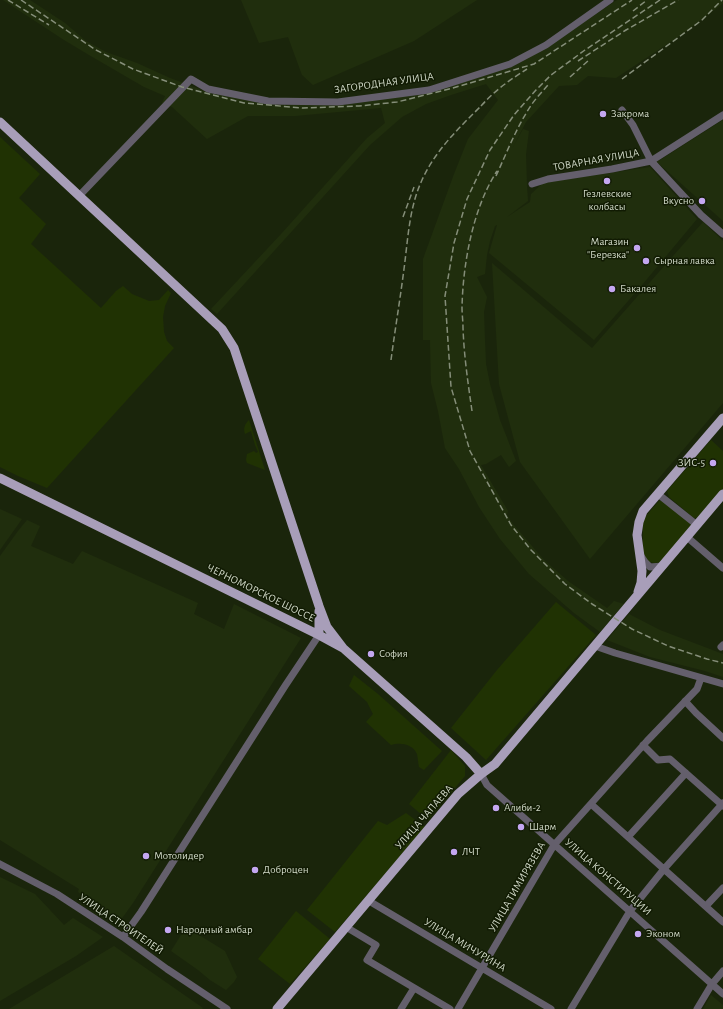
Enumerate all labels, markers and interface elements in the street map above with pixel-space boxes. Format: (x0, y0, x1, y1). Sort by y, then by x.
street label: ЗАГОРОДНАЯ УЛИЦА (333, 69, 435, 97)
place label: Закрома (611, 107, 649, 121)
marker: Закрома (598, 109, 608, 119)
street label: ТОВАРНАЯ УЛИЦА (552, 146, 640, 174)
marker: Гезлевские колбасы (602, 176, 612, 186)
place label: Гезлевские колбасы (583, 187, 631, 213)
place label: Вкусно (663, 194, 694, 208)
marker: Вкусно (697, 196, 707, 206)
place label: Магазин "Березка" (587, 235, 629, 261)
marker: Магазин "Березка" (632, 243, 642, 253)
place label: Сырная лавка (654, 254, 715, 268)
marker: Сырная лавка (641, 256, 651, 266)
place label: Бакалея (620, 282, 656, 296)
marker: Бакалея (607, 284, 617, 294)
place label: ЗИС-5 (678, 456, 705, 470)
marker: ЗИС-5 (708, 458, 718, 468)
street label: ЧЕРНОМОРСКОЕ ШОССЕ (205, 561, 317, 625)
place label: София (379, 647, 408, 661)
marker: София (366, 649, 376, 659)
street label: УЛИЦА ЧАПАЕВА (392, 782, 456, 852)
place label: Алиби-2 (504, 801, 541, 815)
marker: Алиби-2 (491, 803, 501, 813)
place label: Шарм (529, 820, 556, 834)
marker: Шарм (516, 822, 526, 832)
street label: УЛИЦА КОНСТИТУЦИИ (562, 836, 654, 918)
street label: УЛИЦА ТИМИРЯЗЕВА (486, 839, 548, 935)
place label: ЛЧТ (462, 845, 480, 859)
marker: ЛЧТ (449, 847, 459, 857)
place label: Мотолидер (154, 849, 204, 863)
marker: Мотолидер (141, 851, 151, 861)
place label: Доброцен (263, 863, 309, 877)
marker: Доброцен (250, 865, 260, 875)
street label: УЛИЦА СТРОИТЕЛЕЙ (76, 891, 166, 957)
street label: УЛИЦА МИЧУРИНА (422, 915, 508, 975)
place label: Народный амбар (176, 923, 253, 937)
marker: Народный амбар (163, 925, 173, 935)
place label: Эконом (646, 927, 680, 941)
marker: Эконом (633, 929, 643, 939)

